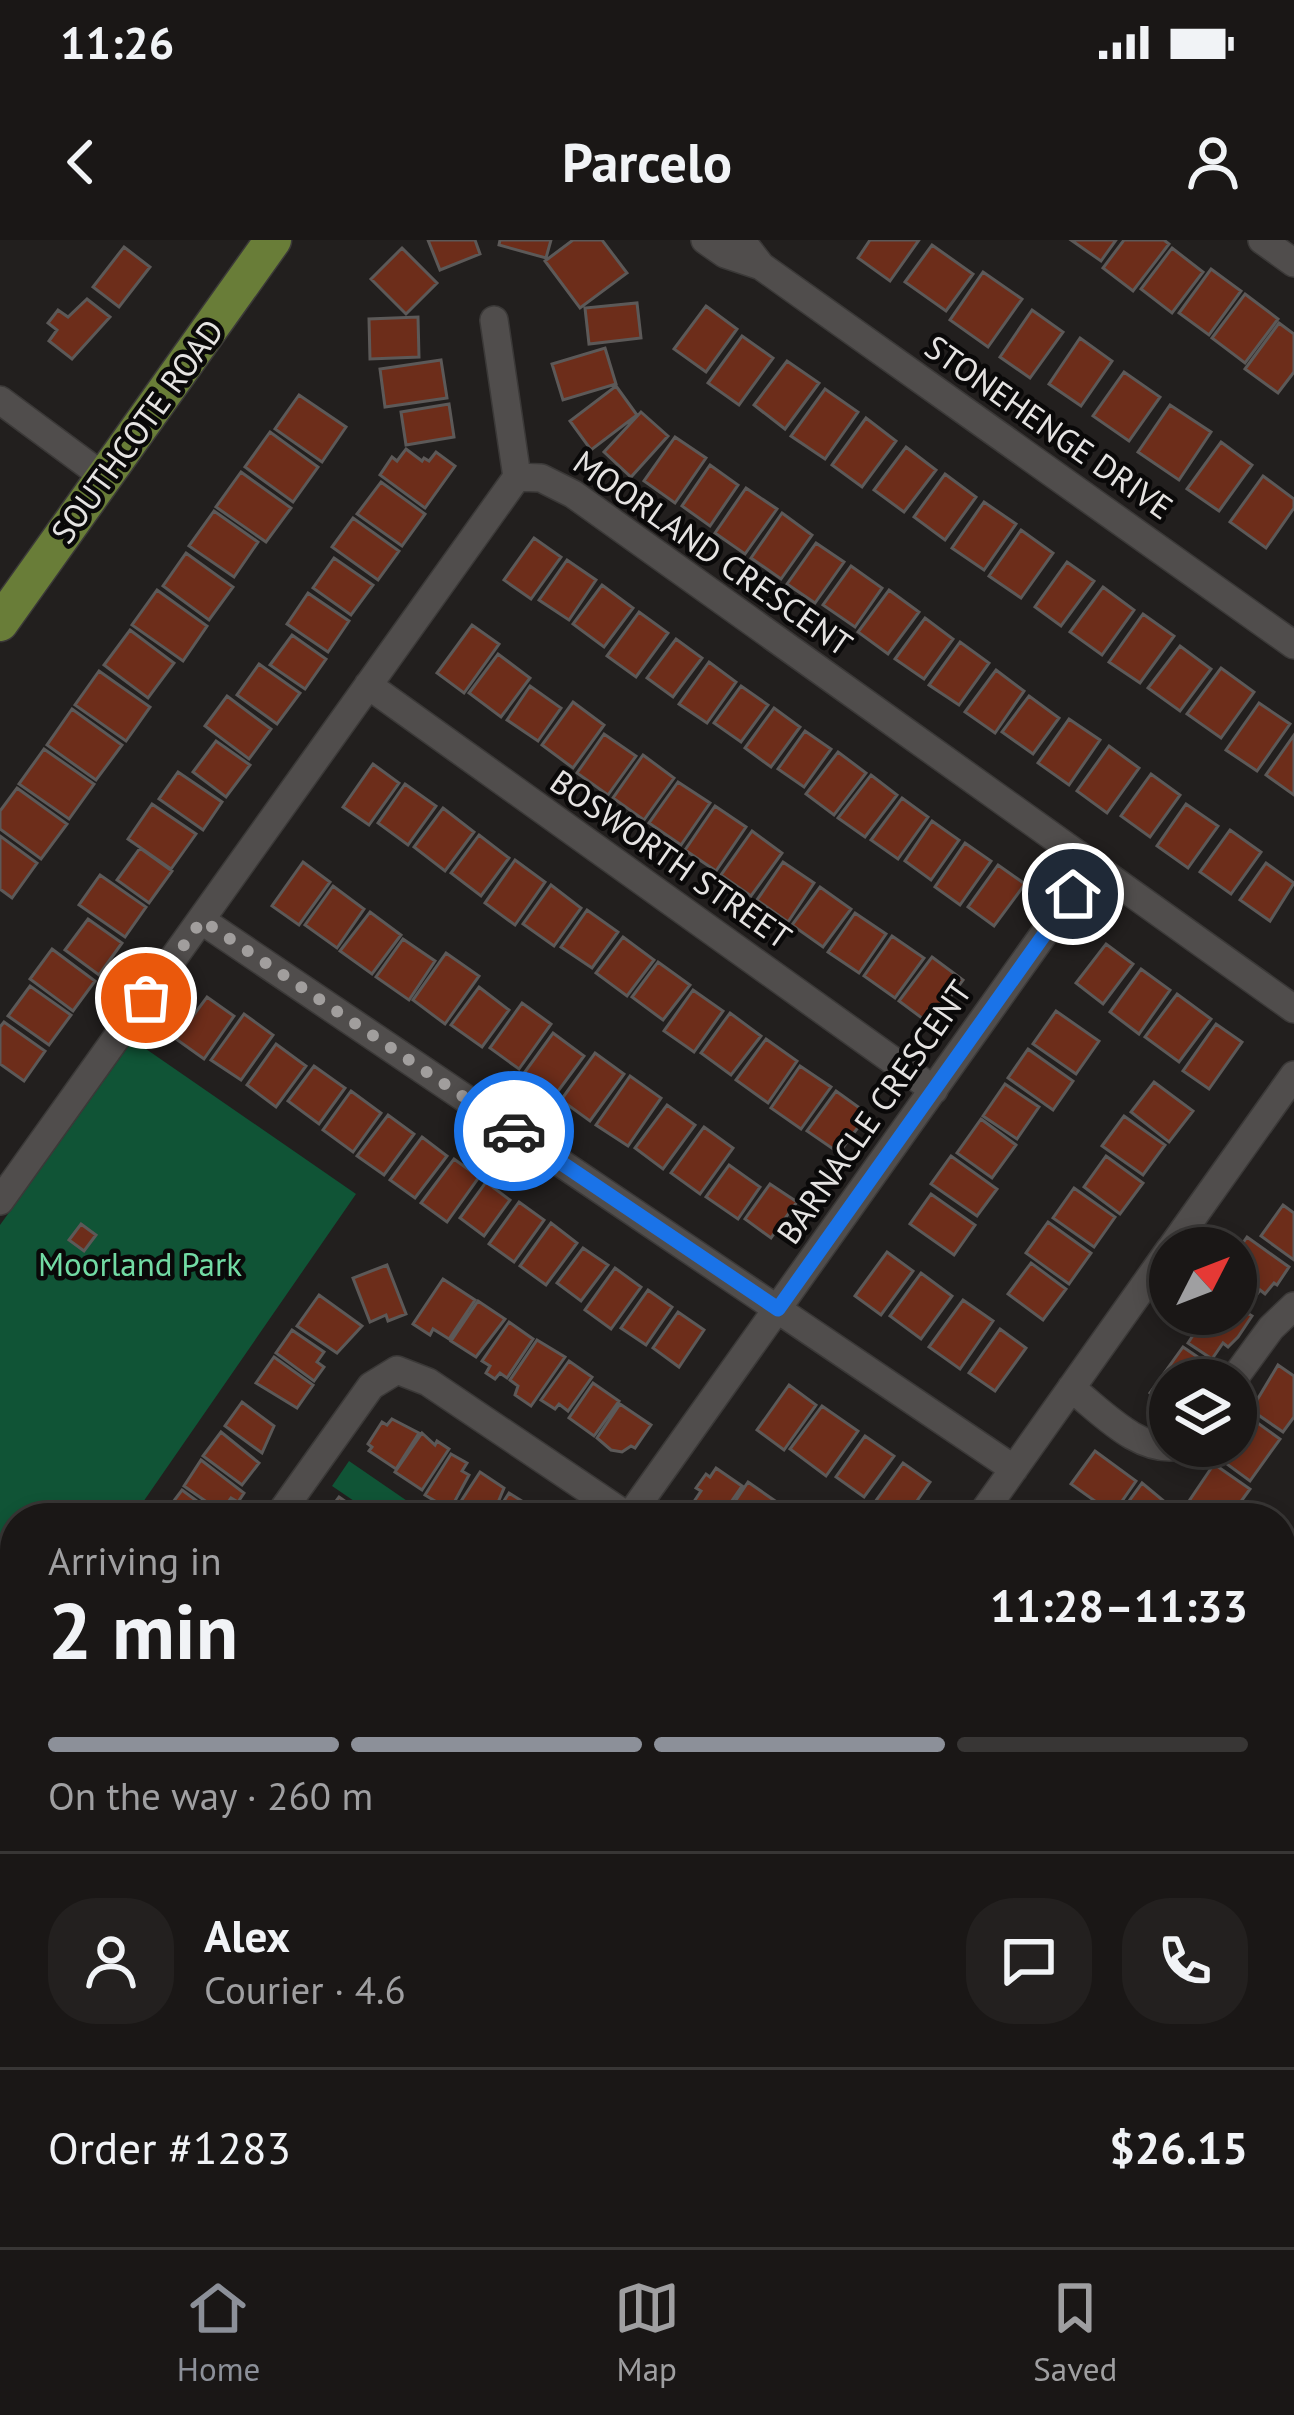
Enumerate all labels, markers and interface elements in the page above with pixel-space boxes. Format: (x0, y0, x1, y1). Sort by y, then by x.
text: 11:26 (60, 13, 174, 71)
text: Parcelo (562, 127, 732, 197)
icon: back (48, 129, 114, 195)
icon: person (1180, 129, 1246, 195)
street label: SOUTHCOTE ROAD (41, 310, 232, 551)
street label: STONEHENGE DRIVE (917, 325, 1182, 528)
street label: MOORLAND CRESCENT (565, 440, 861, 665)
street label: BOSWORTH STREET (542, 759, 800, 958)
pin (1022, 843, 1124, 945)
icon: home (1040, 861, 1106, 927)
pin (95, 947, 197, 1049)
icon: bag (113, 965, 179, 1031)
street label: BARNACLE CRESCENT (766, 972, 981, 1252)
courier (454, 1071, 574, 1191)
icon: car (481, 1098, 547, 1164)
north arrow (1149, 1227, 1257, 1335)
map controls (1149, 1227, 1257, 1467)
park label: Moorland Park (38, 1242, 242, 1285)
button: layers (1149, 1359, 1257, 1467)
text: Arriving in (48, 1535, 222, 1586)
text: 11:28–11:33 (990, 1576, 1248, 1634)
text: 2 min (48, 1580, 238, 1681)
text: On the way · 260 m (48, 1770, 373, 1821)
button: person (48, 1898, 174, 2024)
button: chat (966, 1898, 1092, 2024)
button: phone (1122, 1898, 1248, 2024)
text: Alex (204, 1906, 290, 1964)
text: Courier · 4.6 (204, 1964, 406, 2015)
text: Order #1283 (48, 2118, 291, 2176)
text: $26.15 (1109, 2118, 1248, 2176)
tab: Home (177, 2275, 260, 2390)
tab: Map (614, 2275, 680, 2390)
tab: Saved (1033, 2275, 1117, 2390)

